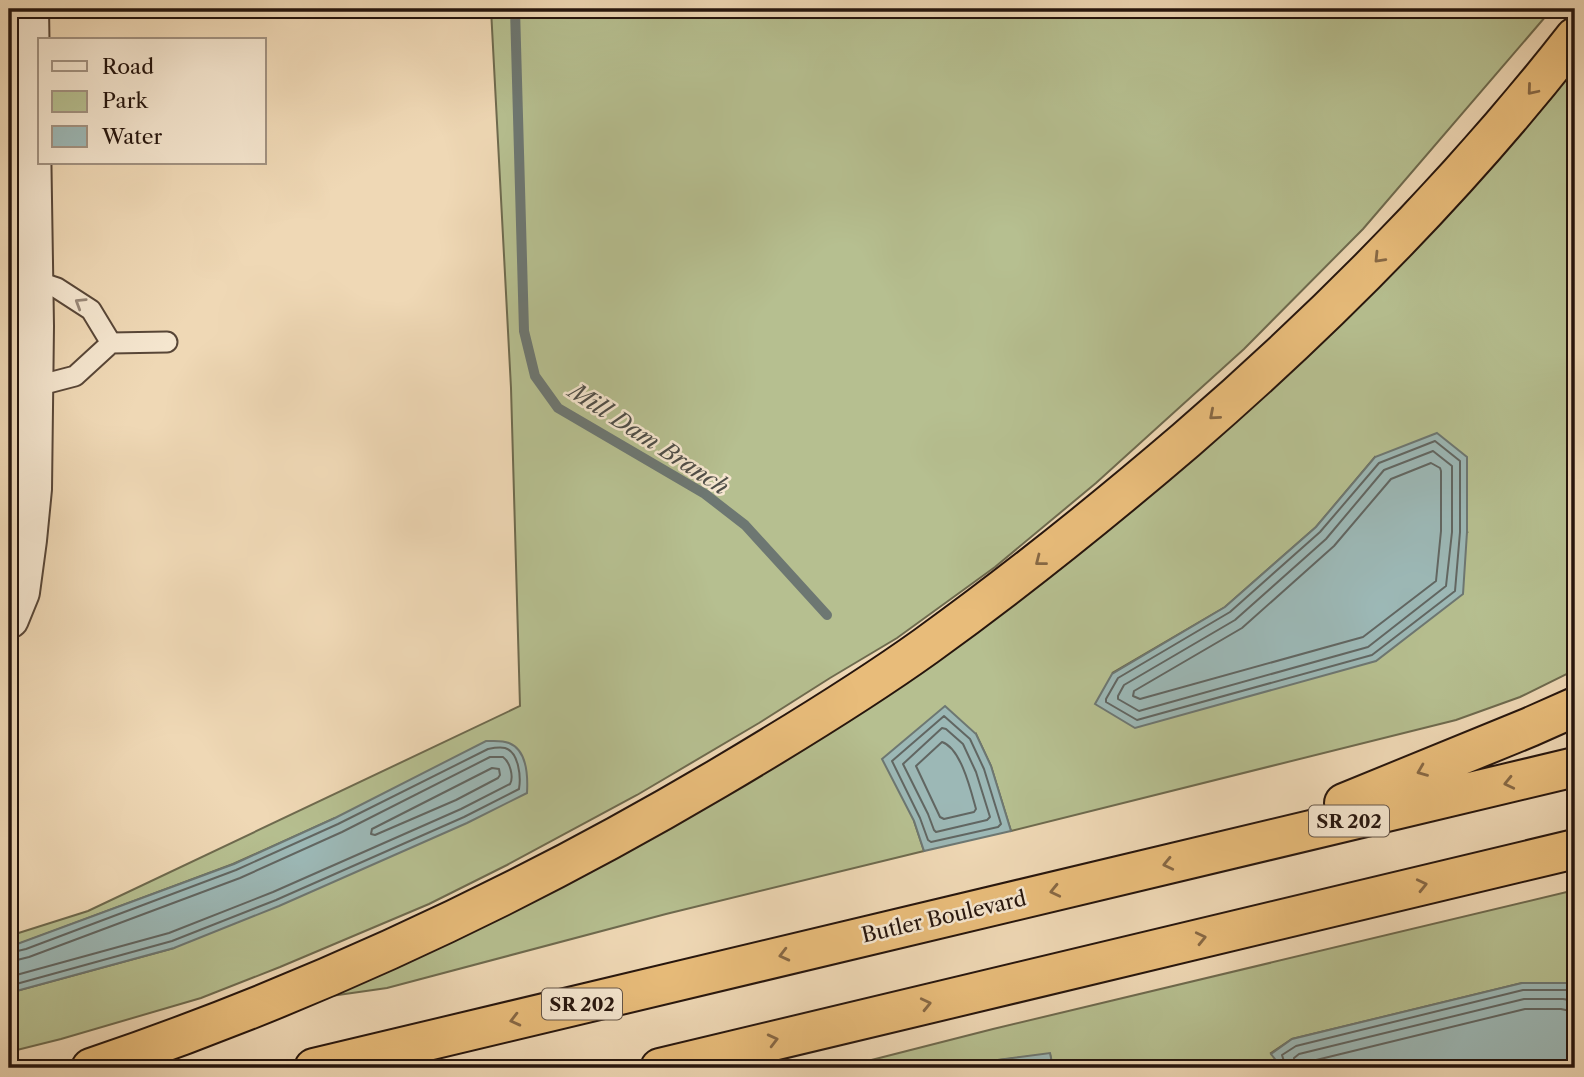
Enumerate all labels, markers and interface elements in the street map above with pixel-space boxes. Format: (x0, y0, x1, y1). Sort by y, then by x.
legend (38, 38, 266, 164)
text: Road (102, 54, 154, 79)
one-way arrow (1528, 82, 1540, 95)
text: Park (102, 88, 148, 113)
text: Water (101, 124, 162, 149)
one-way arrow (1374, 250, 1387, 263)
one-way arrow (74, 298, 87, 311)
water label: Mill Dam Branch (561, 375, 734, 501)
one-way arrow (1210, 407, 1223, 419)
one-way arrow (1035, 552, 1048, 565)
one-way arrow (1417, 763, 1429, 777)
one-way arrow (1503, 775, 1515, 789)
road number: SR 202 (1309, 806, 1389, 836)
one-way arrow (1163, 856, 1175, 870)
one-way arrow (1416, 879, 1428, 894)
one-way arrow (1050, 883, 1062, 897)
street label: Butler Boulevard (859, 885, 1029, 948)
one-way arrow (1195, 932, 1207, 946)
one-way arrow (778, 947, 790, 961)
road number: SR 202 (542, 988, 622, 1020)
one-way arrow (920, 997, 932, 1012)
one-way arrow (509, 1012, 521, 1026)
one-way arrow (767, 1034, 779, 1049)

